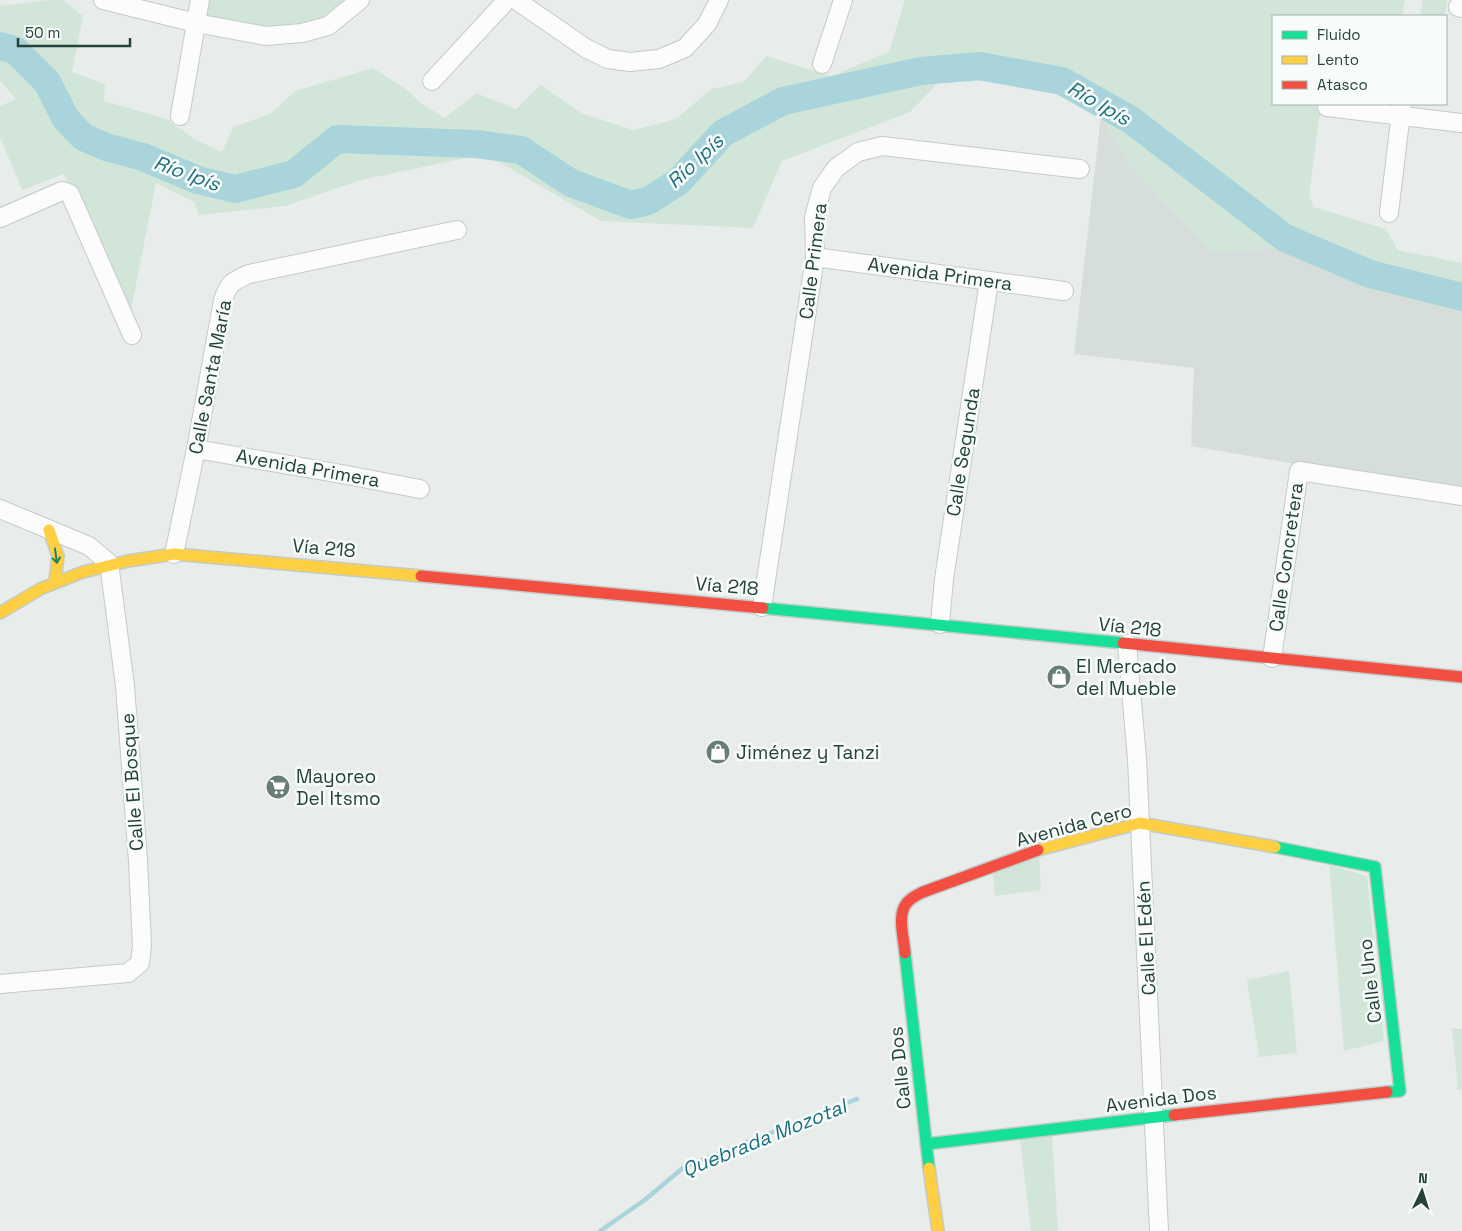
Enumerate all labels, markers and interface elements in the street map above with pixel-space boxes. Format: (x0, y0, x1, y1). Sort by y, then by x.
scale bar (18, 15, 130, 47)
legend (1272, 15, 1447, 105)
text: 50 m (25, 23, 60, 42)
text: Fluido (1317, 25, 1361, 44)
text: Lento (1317, 50, 1359, 69)
water label: Río Ipís (1063, 75, 1136, 132)
text: Atasco (1317, 75, 1368, 94)
water label: Río Ipís (661, 127, 730, 194)
water label: Río Ipís (150, 149, 225, 197)
street label: Calle Primera (793, 201, 833, 321)
street label: Avenida Primera (866, 251, 1014, 297)
street label: Calle Santa María (183, 297, 237, 456)
street label: Calle Segunda (940, 386, 986, 518)
street label: Avenida Primera (234, 443, 382, 493)
street label: Calle Concretera (1263, 481, 1309, 633)
street label: Vía 218 (291, 533, 357, 563)
one-way arrow (51, 547, 61, 563)
street label: Vía 218 (694, 571, 760, 601)
street label: Vía 218 (1097, 611, 1163, 643)
place label: El Mercado del Mueble (1076, 654, 1177, 701)
shop icon: El Mercado del Mueble (1046, 664, 1072, 690)
street label: Calle El Bosque (115, 712, 149, 852)
shop icon: Jiménez y Tanzi (705, 739, 731, 765)
place label: Jiménez y Tanzi (736, 740, 880, 765)
place label: Mayoreo Del Itsmo (296, 764, 381, 811)
supermarket icon: Mayoreo Del Itsmo (265, 774, 291, 800)
street label: Avenida Cero (1013, 798, 1135, 852)
street label: Calle El Edén (1131, 880, 1161, 996)
street label: Calle Uno (1352, 937, 1388, 1025)
street label: Calle Dos (883, 1025, 917, 1111)
street label: Avenida Dos (1104, 1080, 1218, 1118)
water label: Quebrada Mozotal (678, 1092, 852, 1183)
north arrow (1397, 1166, 1447, 1216)
text: N (1418, 1169, 1428, 1187)

